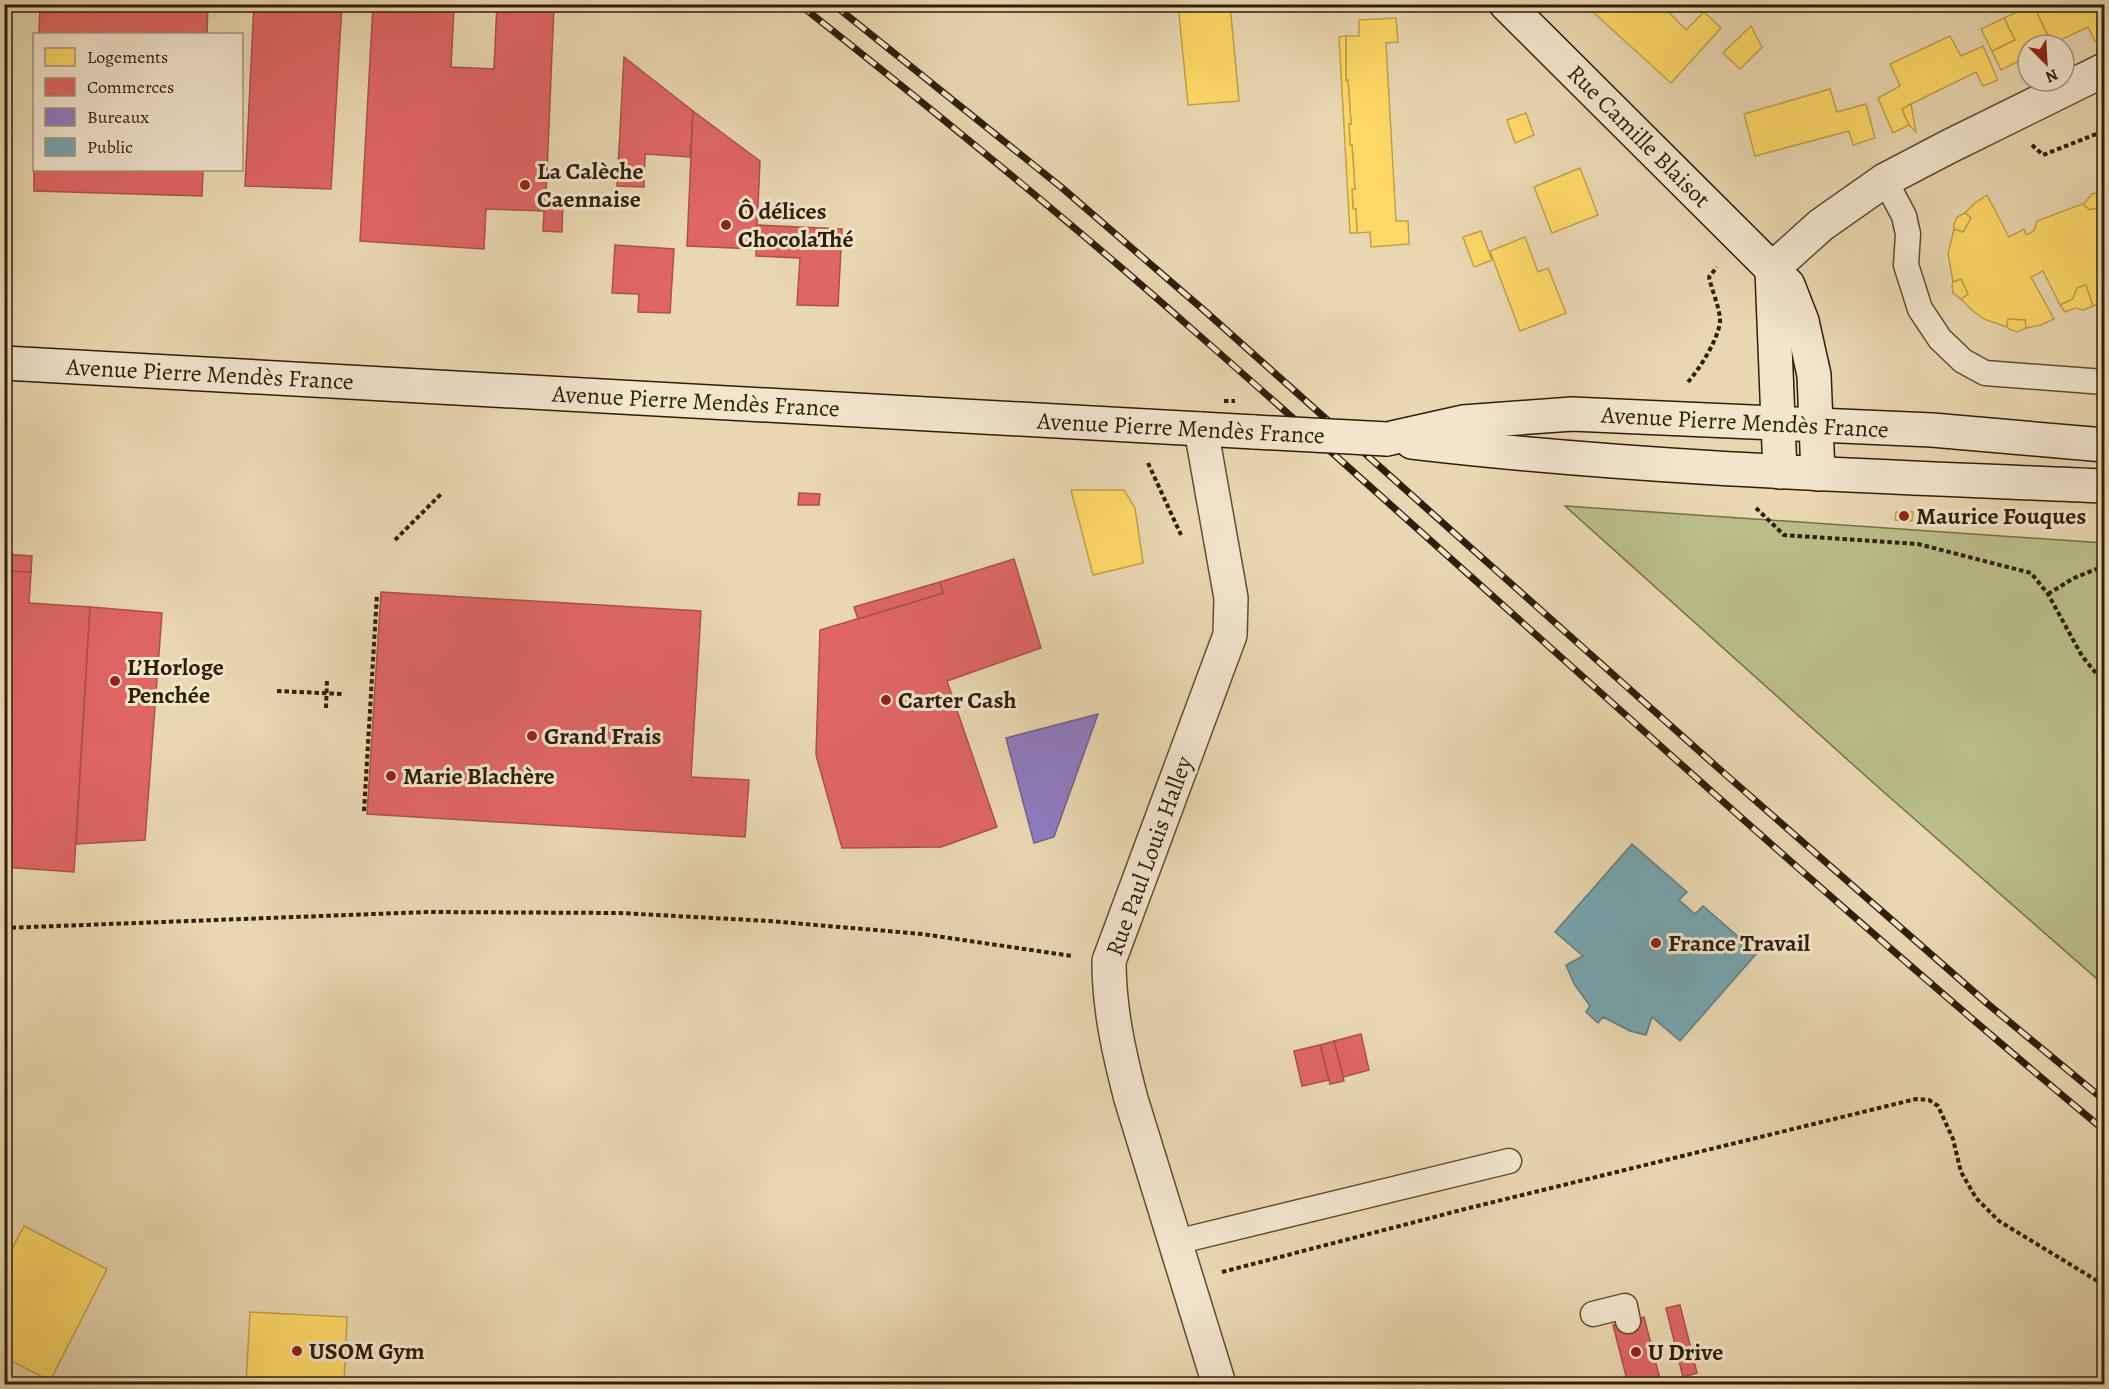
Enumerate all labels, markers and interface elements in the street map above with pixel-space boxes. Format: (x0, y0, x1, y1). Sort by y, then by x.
legend (33, 33, 243, 171)
north arrow (2016, 33, 2076, 93)
text: Logements (87, 45, 168, 69)
street label: Rue Camille Blaisot (1560, 57, 1718, 215)
text: N (2042, 63, 2061, 88)
text: Commerces (87, 75, 174, 99)
text: Bureaux (87, 105, 149, 129)
text: Public (87, 135, 133, 159)
place label: La Calèche Caennaise (537, 155, 644, 215)
marker: La Calèche Caennaise (518, 178, 532, 192)
place label: Ô délices ChocolaThé (738, 195, 854, 255)
marker: Ô délices ChocolaThé (719, 218, 733, 232)
street label: Avenue Pierre Mendès France (64, 350, 355, 398)
street label: Avenue Pierre Mendès France (550, 377, 841, 425)
street label: Avenue Pierre Mendès France (1599, 398, 1890, 446)
street label: Avenue Pierre Mendès France (1035, 404, 1326, 452)
place label: Maurice Fouques (1916, 500, 2086, 532)
marker: Maurice Fouques (1897, 509, 1911, 523)
place label: L’Horloge Penchée (127, 651, 224, 711)
marker: L’Horloge Penchée (108, 674, 122, 688)
place label: Carter Cash (898, 684, 1017, 716)
marker: Carter Cash (879, 693, 893, 707)
place label: Grand Frais (544, 720, 661, 752)
marker: Grand Frais (525, 729, 539, 743)
street label: Rue Paul Louis Halley (1098, 751, 1200, 960)
place label: Marie Blachère (403, 760, 555, 792)
marker: Marie Blachère (384, 769, 398, 783)
place label: France Travail (1668, 927, 1811, 959)
marker: France Travail (1649, 936, 1663, 950)
place label: USOM Gym (309, 1335, 425, 1367)
place label: U Drive (1648, 1336, 1723, 1368)
marker: USOM Gym (290, 1344, 304, 1358)
marker: U Drive (1629, 1345, 1643, 1359)

